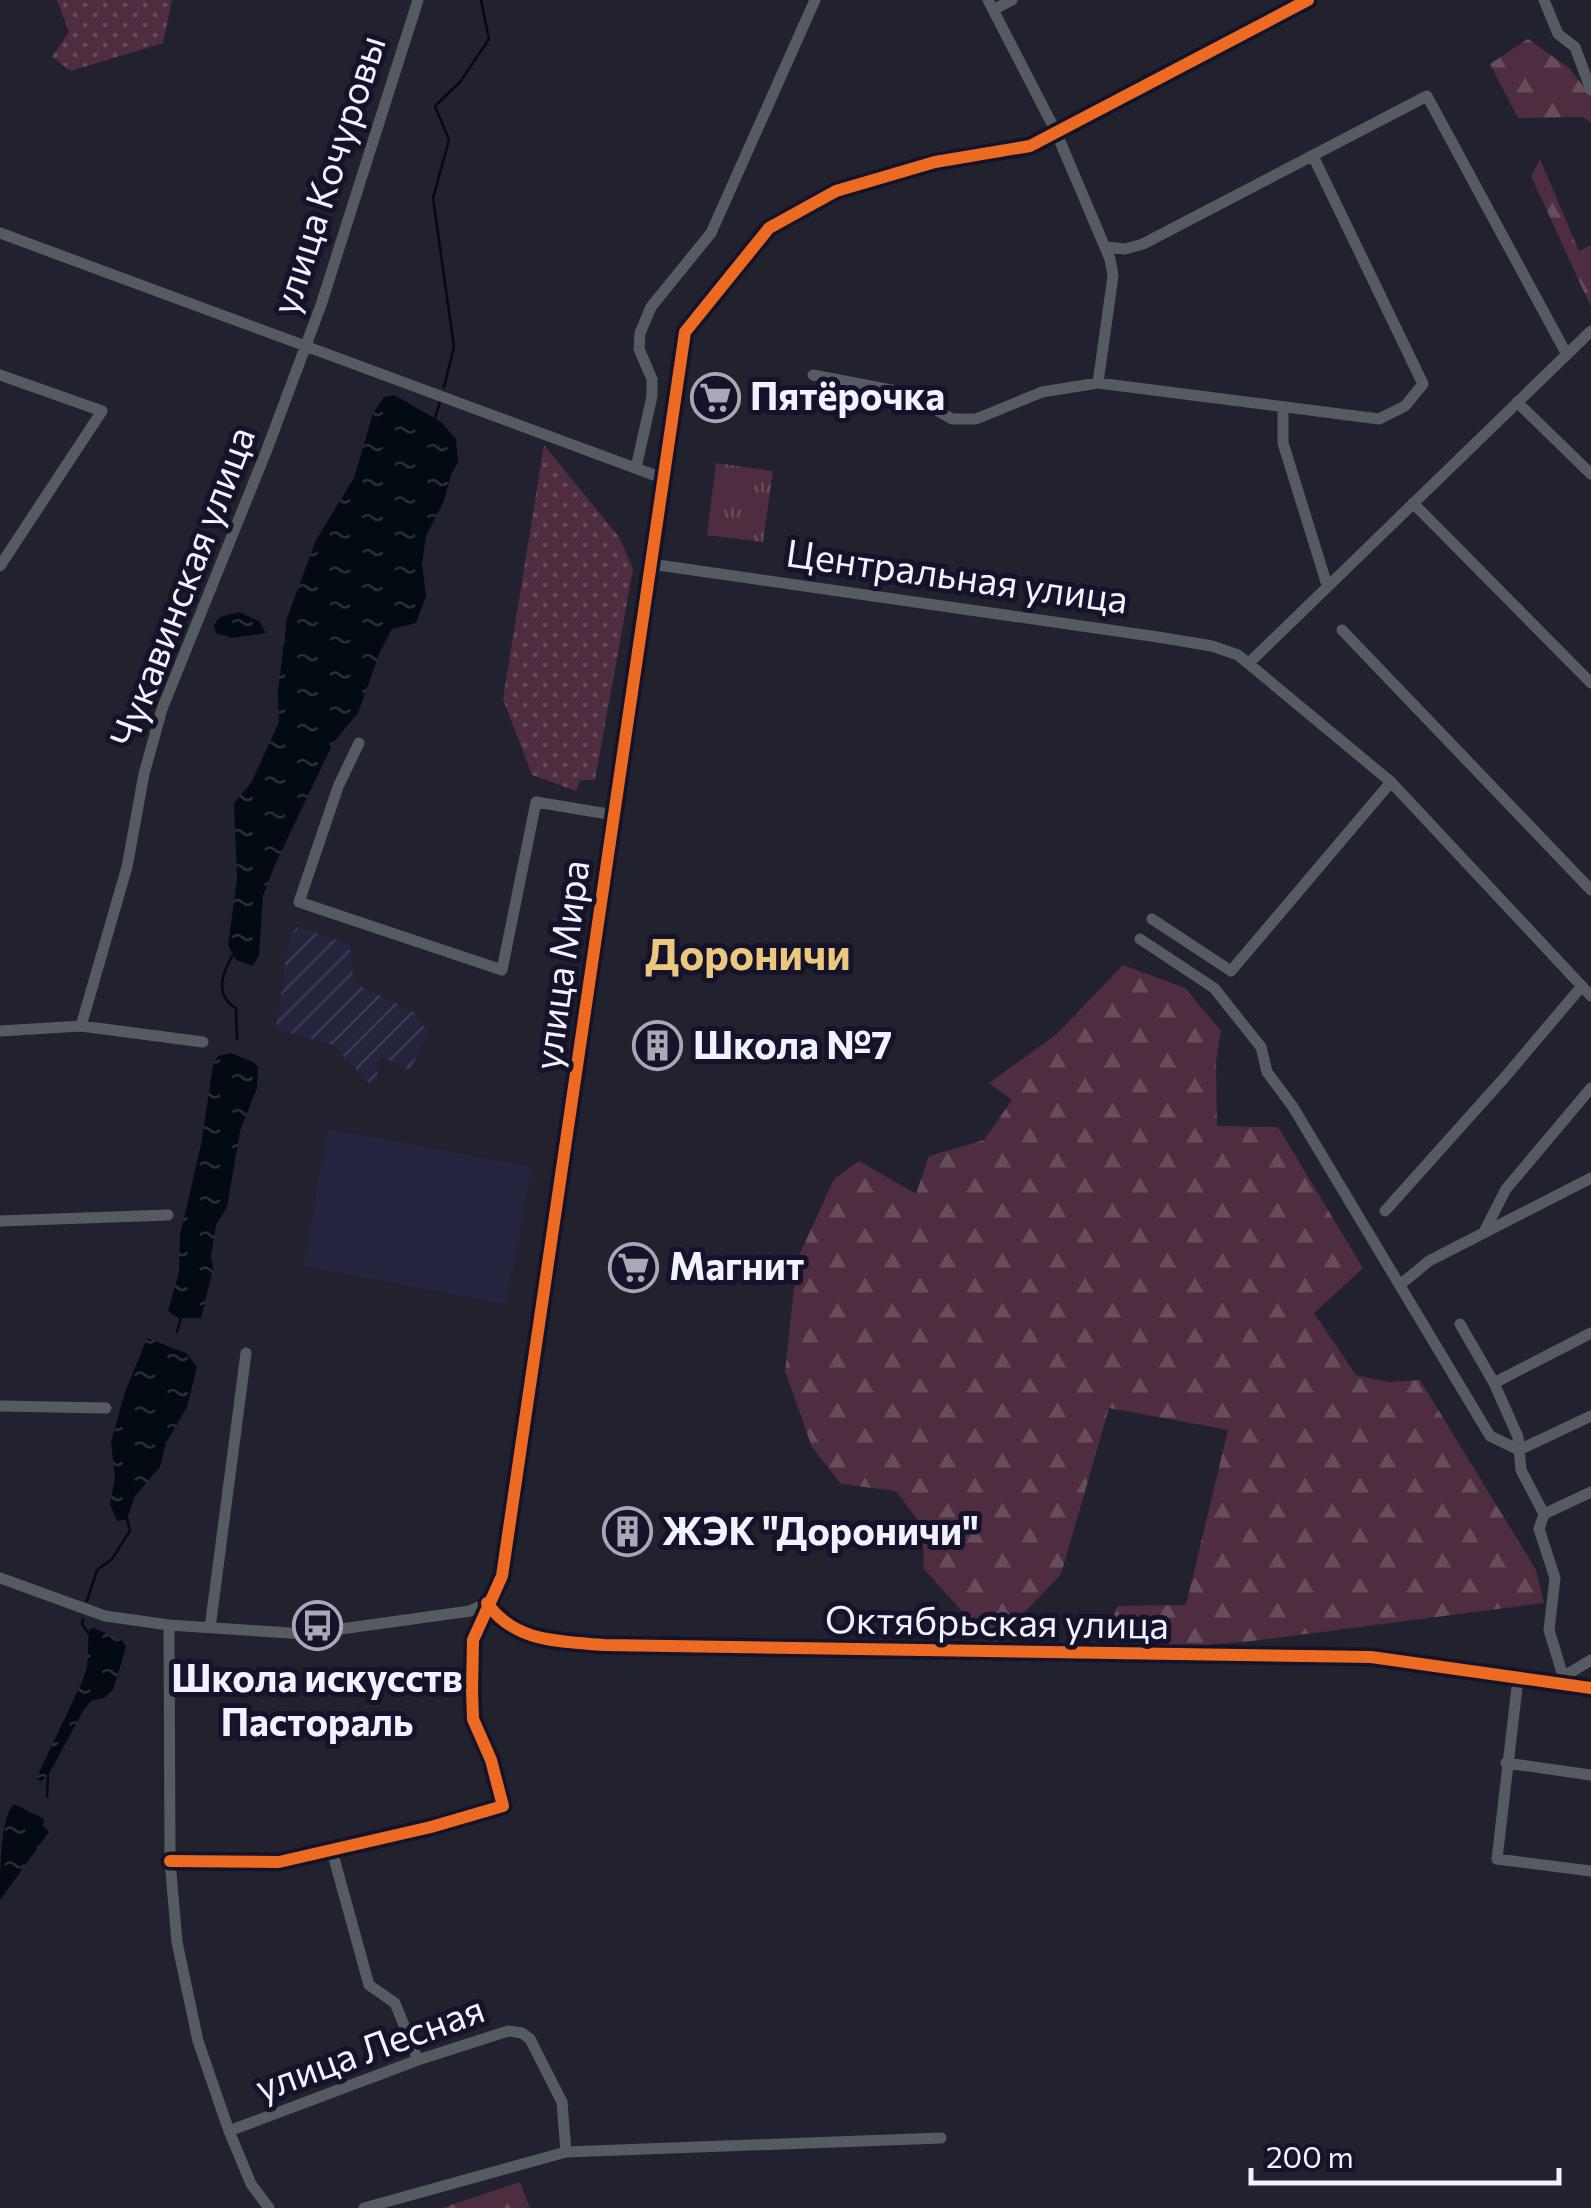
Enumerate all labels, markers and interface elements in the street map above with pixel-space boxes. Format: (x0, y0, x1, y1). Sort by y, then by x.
street label: улица Кочуровы (259, 29, 394, 320)
supermarket icon: Пятёрочка (689, 371, 741, 423)
place label: Пятёрочка (750, 371, 945, 418)
street label: Чукавинская улица (98, 419, 263, 753)
street label: Центральная улица (783, 527, 1131, 622)
street label: улица Мира (522, 857, 598, 1073)
district label: Дороничи (645, 927, 851, 979)
building icon: Школа №7 (632, 1020, 684, 1072)
place label: Школа №7 (693, 1020, 892, 1067)
supermarket icon: Магнит (608, 1241, 660, 1293)
place label: Магнит (669, 1241, 804, 1288)
building icon: ЖЭК "Дороничи" (601, 1506, 653, 1558)
place label: ЖЭК "Дороничи" (662, 1506, 979, 1553)
street label: Октябрьская улица (825, 1594, 1169, 1647)
bus stop icon: Школа искусств Пастораль (291, 1599, 343, 1651)
place label: Школа искусств Пастораль (171, 1653, 463, 1744)
street label: улица Лесная (248, 1984, 490, 2110)
scale bar (1251, 2123, 1558, 2185)
text: 200 m (1266, 2137, 1354, 2174)

